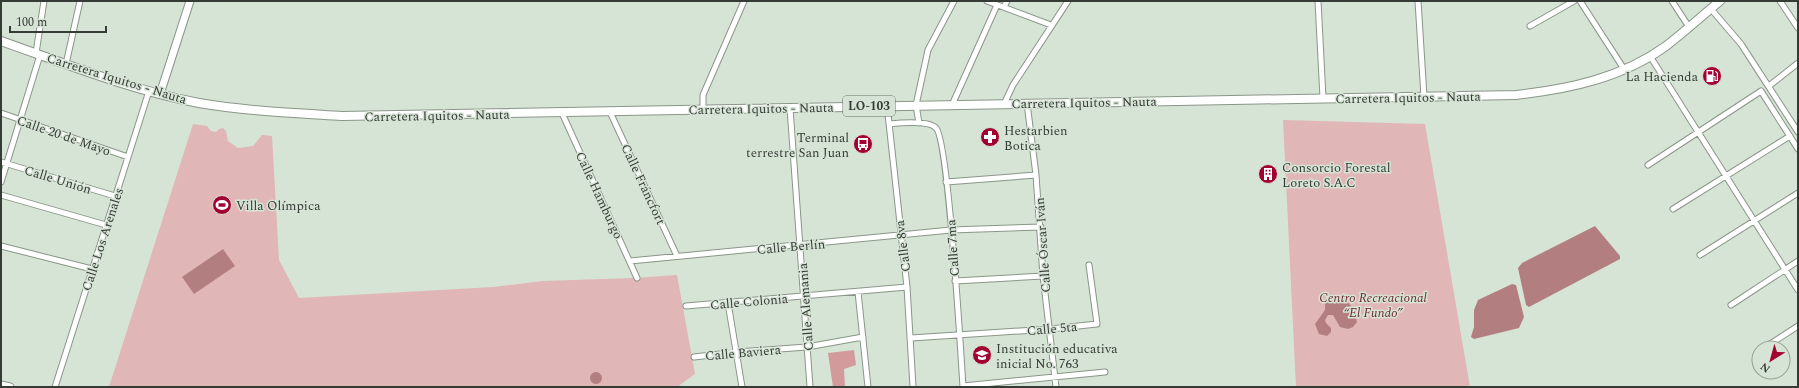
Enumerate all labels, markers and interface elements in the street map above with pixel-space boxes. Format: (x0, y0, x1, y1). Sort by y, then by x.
scale bar (10, 8, 106, 34)
text: 100 m (16, 13, 47, 32)
street label: Carretera Iquitos - Nauta (44, 48, 190, 110)
fuel station icon: La Hacienda (1701, 65, 1723, 87)
place label: La Hacienda (1626, 67, 1699, 87)
street label: Carretera Iquitos - Nauta (1335, 87, 1482, 109)
street label: Carretera Iquitos - Nauta (1011, 92, 1158, 114)
road number: LO-103 (843, 96, 895, 116)
street label: Carretera Iquitos - Nauta (688, 98, 835, 120)
street label: Carretera Iquitos - Nauta (364, 105, 511, 127)
street label: Calle 20 de Mayo (14, 111, 113, 161)
place label: Hestarbien Botica (1004, 121, 1068, 156)
pharmacy icon: Hestarbien Botica (979, 126, 1001, 148)
place label: Terminal terrestre San Juan (746, 128, 849, 163)
bus stop icon: Terminal terrestre San Juan (852, 133, 874, 155)
street label: Calle Fráncfort (616, 141, 671, 229)
street label: Calle Hamburgo (570, 148, 628, 243)
place label: Consorcio Forestal Loreto S.A.C (1282, 158, 1391, 193)
street label: Calle Unión (22, 160, 94, 200)
building icon: Consorcio Forestal Loreto S.A.C (1257, 163, 1279, 185)
street label: Calle Los Arenales (77, 185, 129, 294)
sports icon: Villa Olímpica (211, 194, 233, 216)
place label: Villa Olímpica (236, 196, 321, 216)
street label: Calle Óscar Iván (1030, 196, 1056, 293)
street label: Calle 8va (890, 218, 916, 273)
street label: Calle 7ma (941, 218, 965, 277)
street label: Calle Berlín (756, 234, 827, 260)
street label: Calle Alemania (793, 262, 819, 352)
park label: Centro Recreacional “El Fundo” (1319, 288, 1428, 323)
street label: Calle Colonia (709, 289, 790, 315)
street label: Calle 5ta (1026, 317, 1079, 341)
place label: Institución educativa inicial No. 763 (996, 339, 1118, 374)
street label: Calle Baviera (704, 340, 782, 366)
north arrow (1751, 340, 1791, 380)
school or university icon: Institución educativa inicial No. 763 (971, 344, 993, 366)
text: N (1757, 358, 1774, 377)

